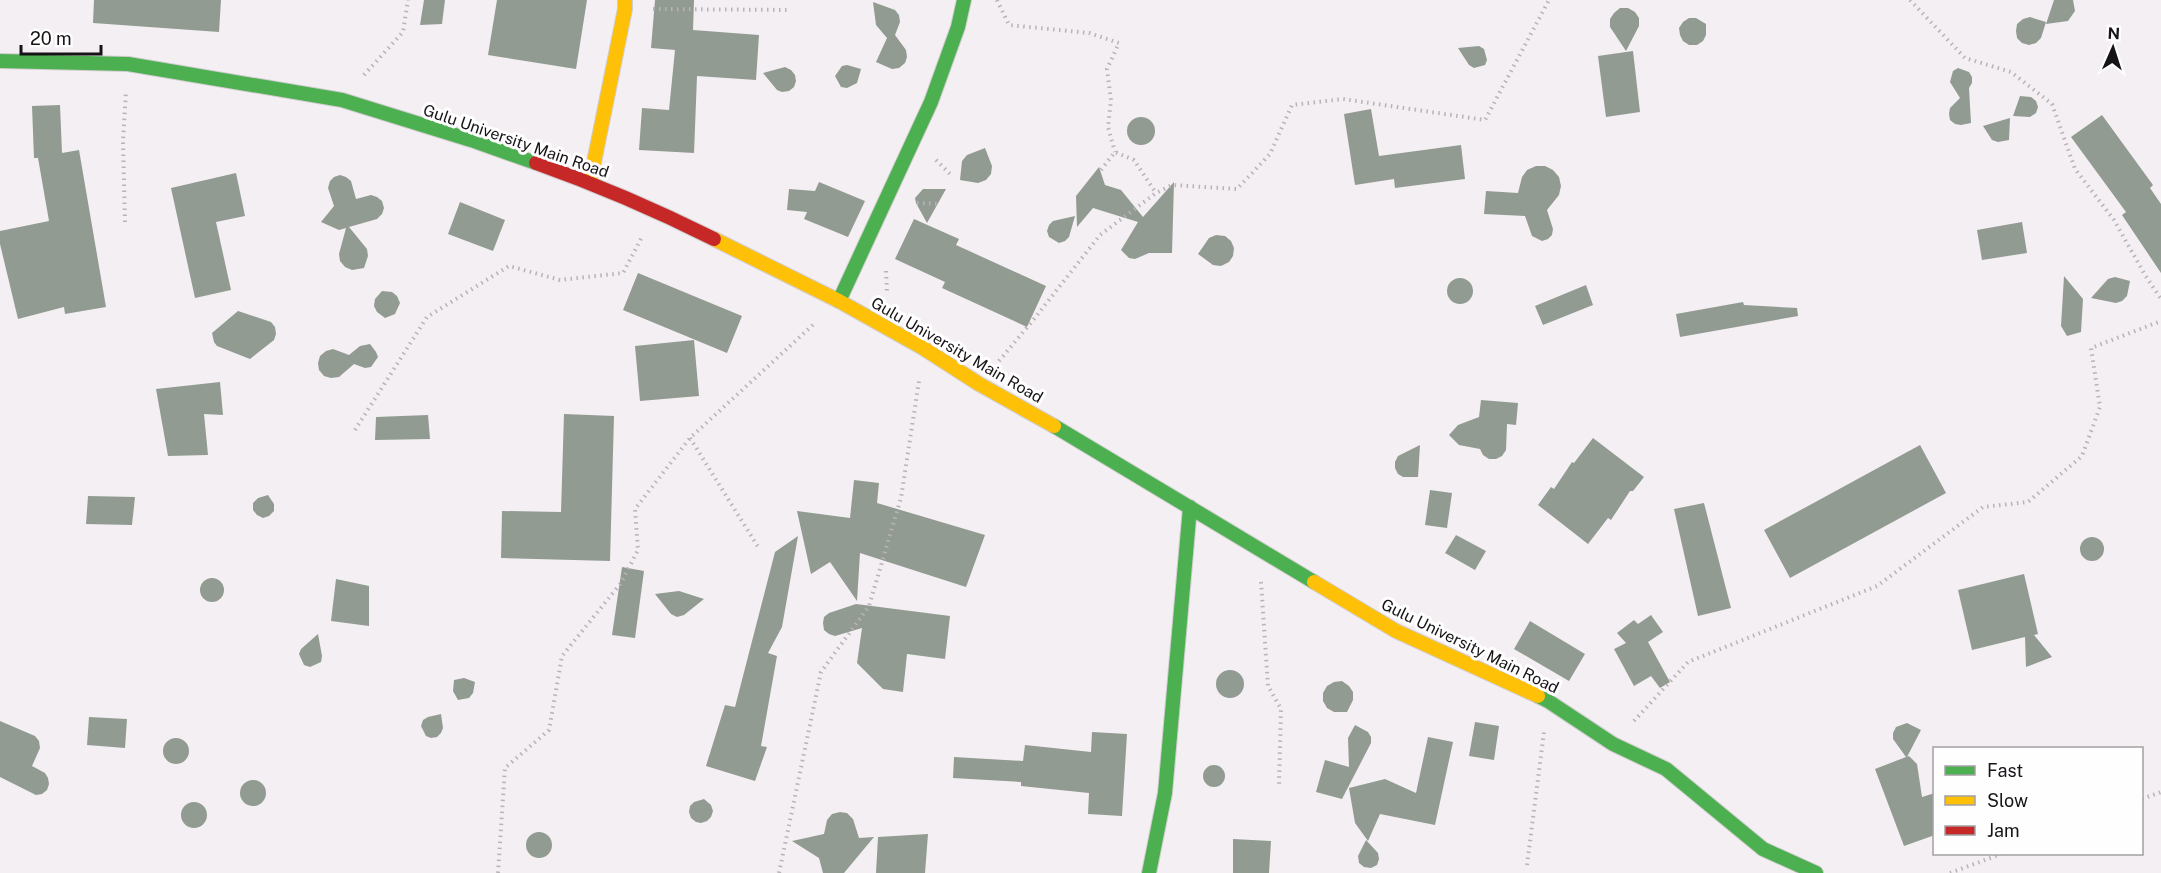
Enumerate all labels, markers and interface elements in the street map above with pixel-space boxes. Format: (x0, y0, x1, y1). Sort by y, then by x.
scale bar (21, 18, 100, 56)
north arrow (2083, 18, 2143, 78)
text: N (2107, 24, 2121, 43)
text: 20 m (30, 28, 72, 49)
street label: Gulu University Main Road (421, 100, 611, 182)
street label: Gulu University Main Road (868, 293, 1046, 407)
street label: Gulu University Main Road (1378, 595, 1562, 697)
legend (1933, 747, 2143, 855)
text: Fast (1987, 760, 2023, 781)
text: Slow (1987, 790, 2028, 811)
text: Jam (1987, 820, 2020, 841)

